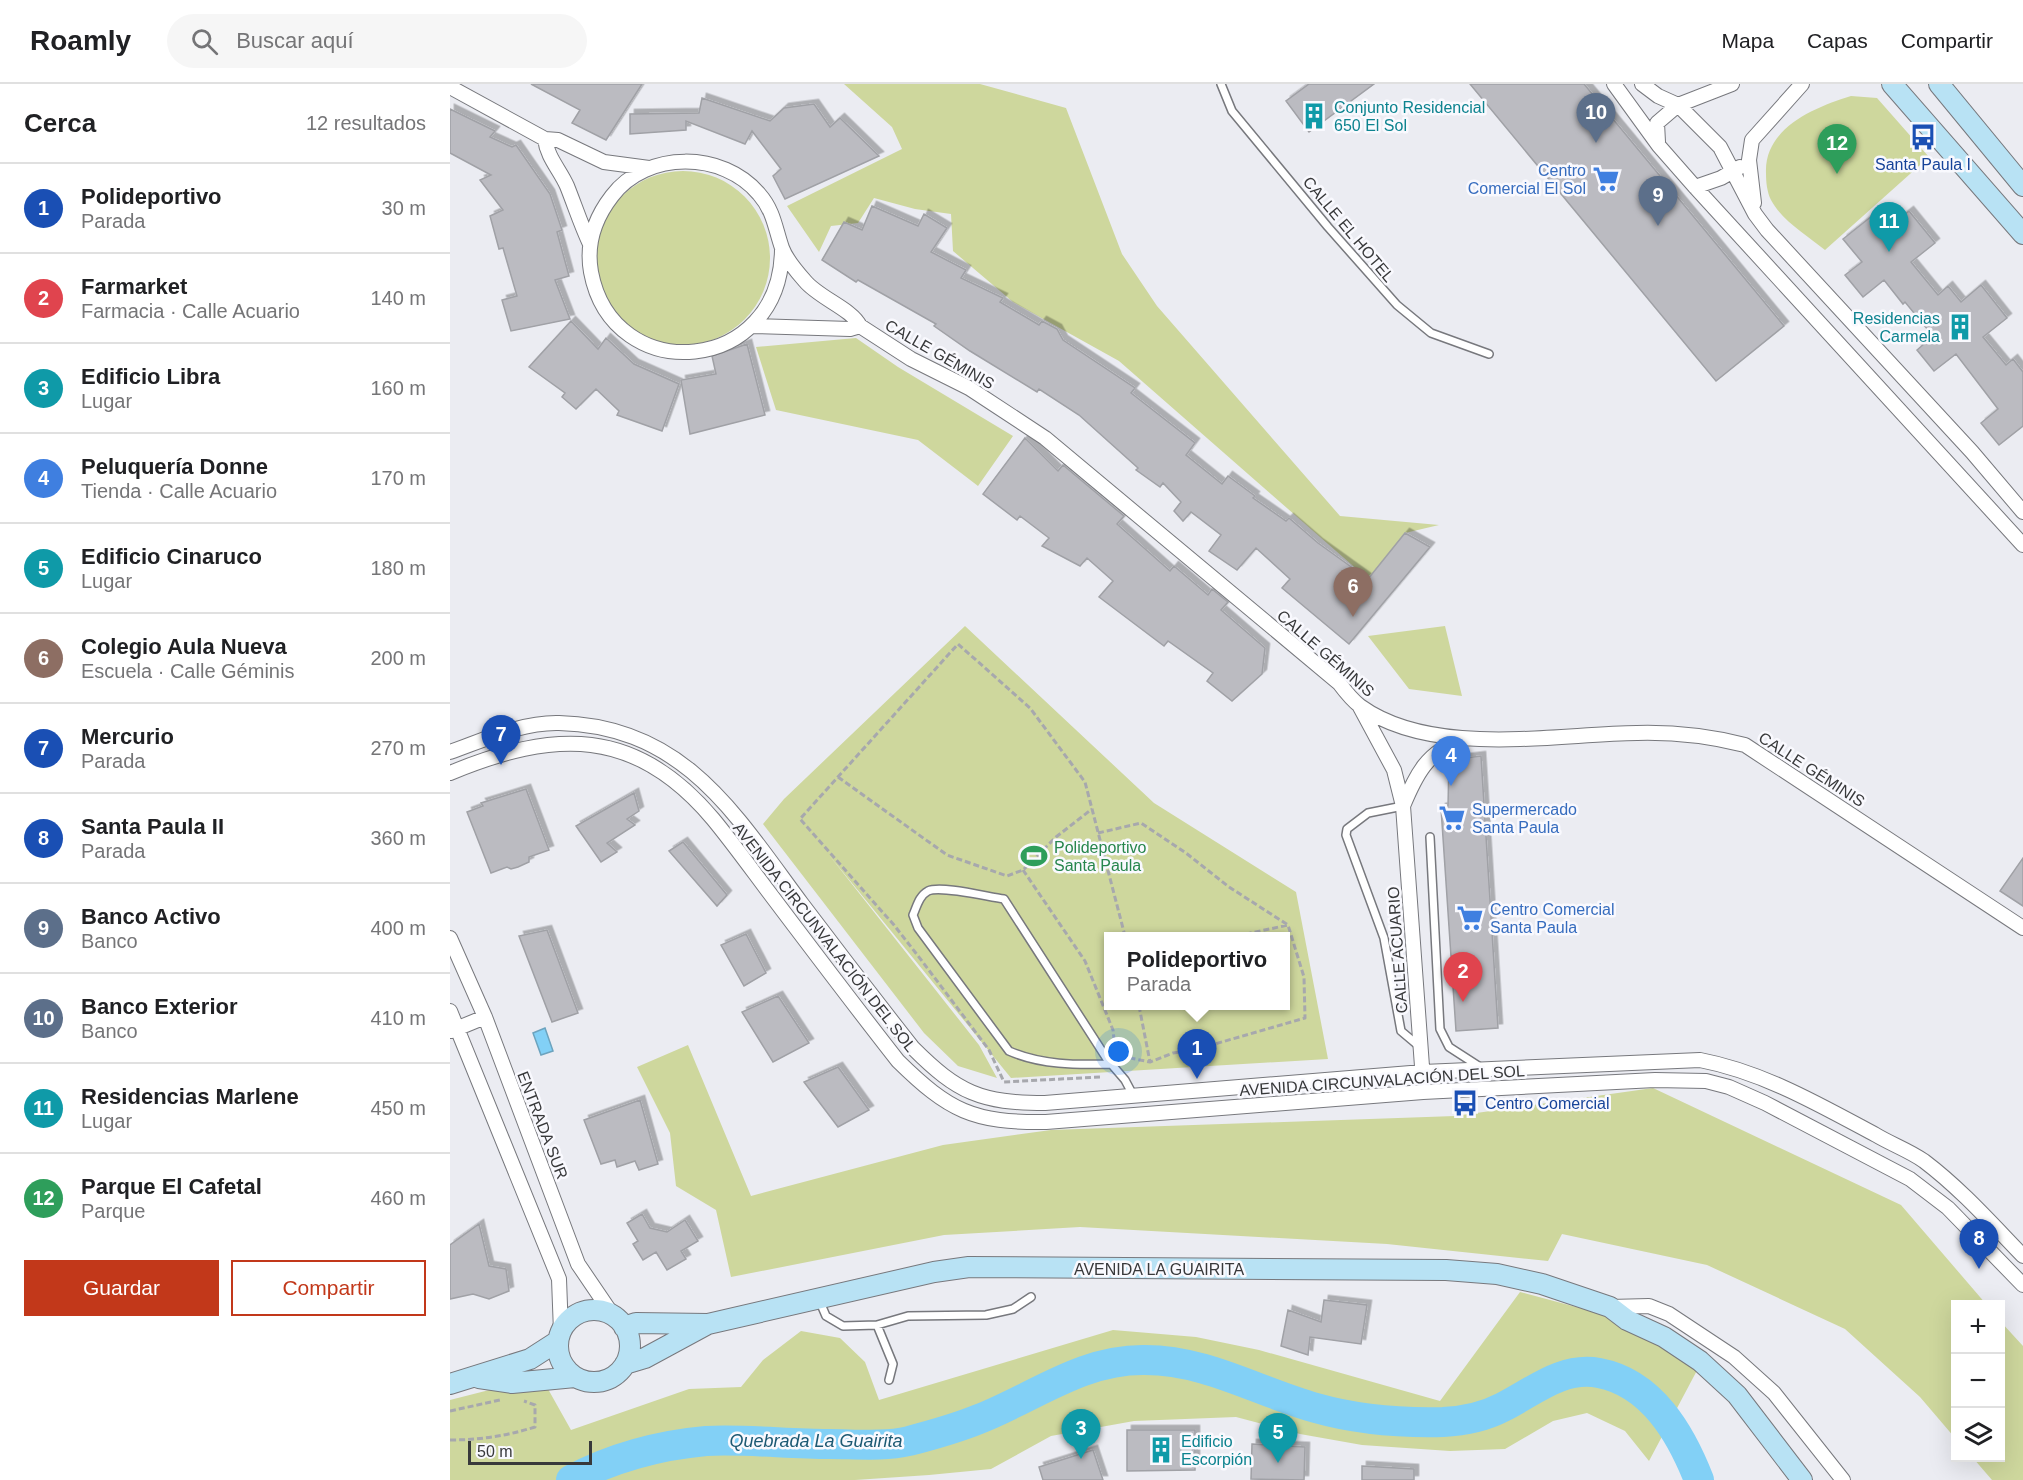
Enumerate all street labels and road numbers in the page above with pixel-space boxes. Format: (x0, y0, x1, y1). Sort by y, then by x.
street label: CALLE EL HOTEL (1300, 173, 1398, 285)
street label: CALLE GÉMINIS (882, 316, 998, 392)
street label: CALLE GÉMINIS (1274, 606, 1378, 700)
street label: CALLE GÉMINIS (1756, 728, 1868, 810)
street label: AVENIDA CIRCUNVALACIÓN DEL SOL (730, 819, 920, 1055)
street label: CALLE ACUARIO (1385, 886, 1410, 1014)
street label: AVENIDA CIRCUNVALACIÓN DEL SOL (1239, 1061, 1525, 1099)
street label: ENTRADA SUR (514, 1069, 571, 1181)
street label: AVENIDA LA GUAIRITA (1074, 1261, 1244, 1278)

